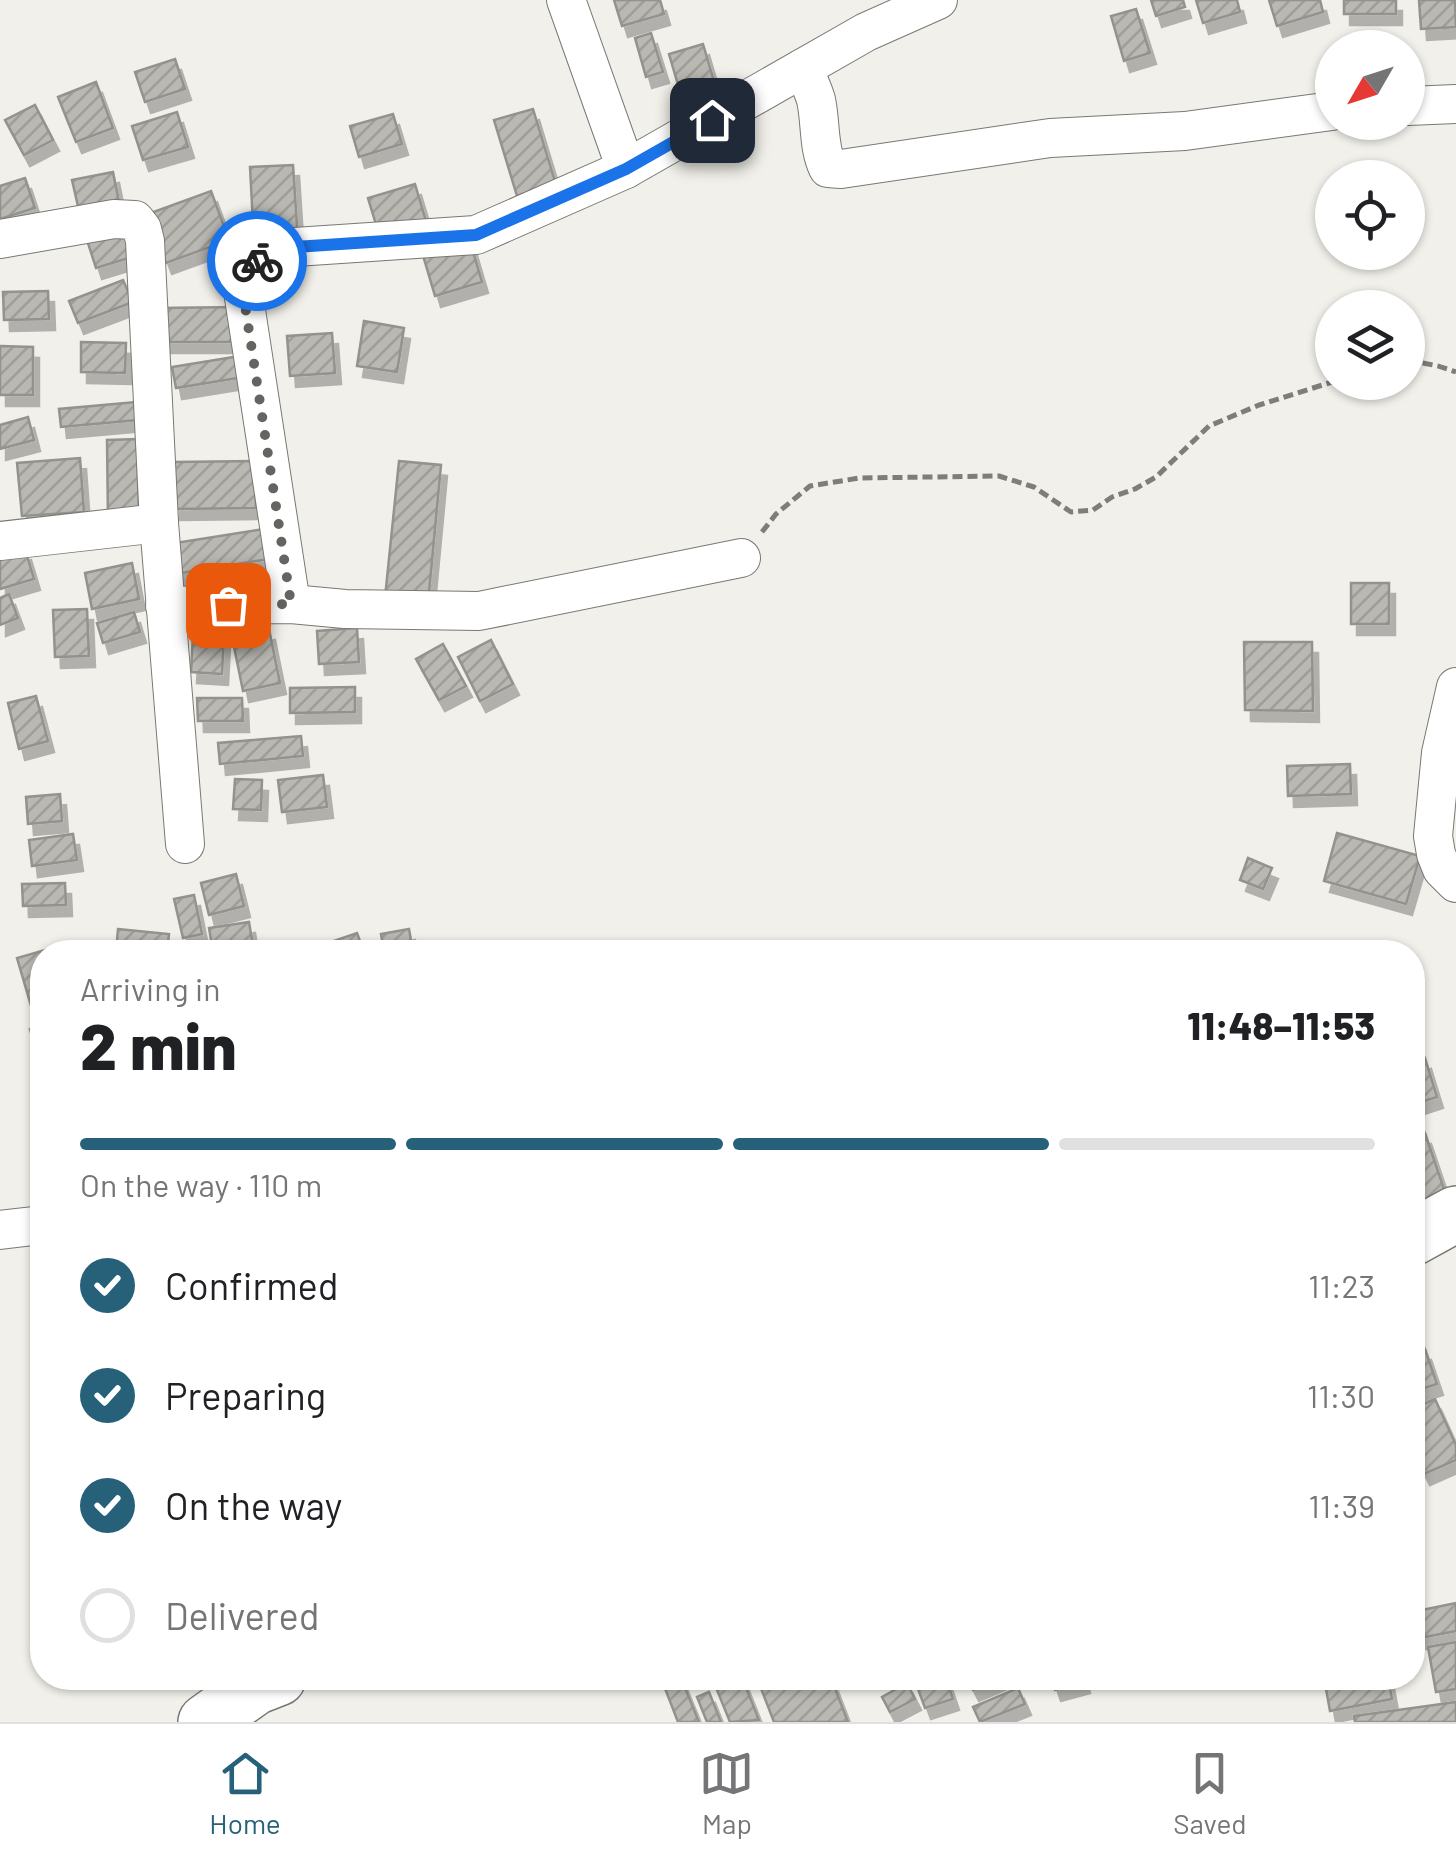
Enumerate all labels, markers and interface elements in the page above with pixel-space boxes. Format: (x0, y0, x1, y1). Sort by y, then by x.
north arrow (1315, 30, 1425, 140)
map controls (1315, 30, 1425, 400)
pin (670, 78, 755, 163)
icon: home (685, 93, 740, 148)
button: locate (1315, 160, 1425, 270)
courier (207, 211, 307, 311)
icon: bike (230, 234, 285, 289)
button: layers (1315, 290, 1425, 400)
pin (186, 563, 271, 648)
icon: bag (201, 578, 256, 633)
text: Arriving in (80, 969, 220, 1007)
text: 11:48–11:53 (1187, 1002, 1375, 1048)
text: 2 min (80, 1005, 237, 1083)
text: On the way · 110 m (80, 1165, 322, 1203)
icon: check (80, 1258, 135, 1313)
text: Confirmed (165, 1262, 338, 1308)
text: 11:23 (1308, 1266, 1375, 1304)
icon: check (80, 1368, 135, 1423)
text: Preparing (165, 1372, 326, 1418)
text: 11:30 (1307, 1376, 1375, 1414)
icon: check (80, 1478, 135, 1533)
text: On the way (165, 1482, 342, 1528)
text: 11:39 (1309, 1486, 1375, 1524)
text: Delivered (165, 1592, 319, 1638)
tab: Home (209, 1746, 281, 1840)
tab: Map (699, 1746, 754, 1840)
tab: Saved (1173, 1746, 1247, 1840)

